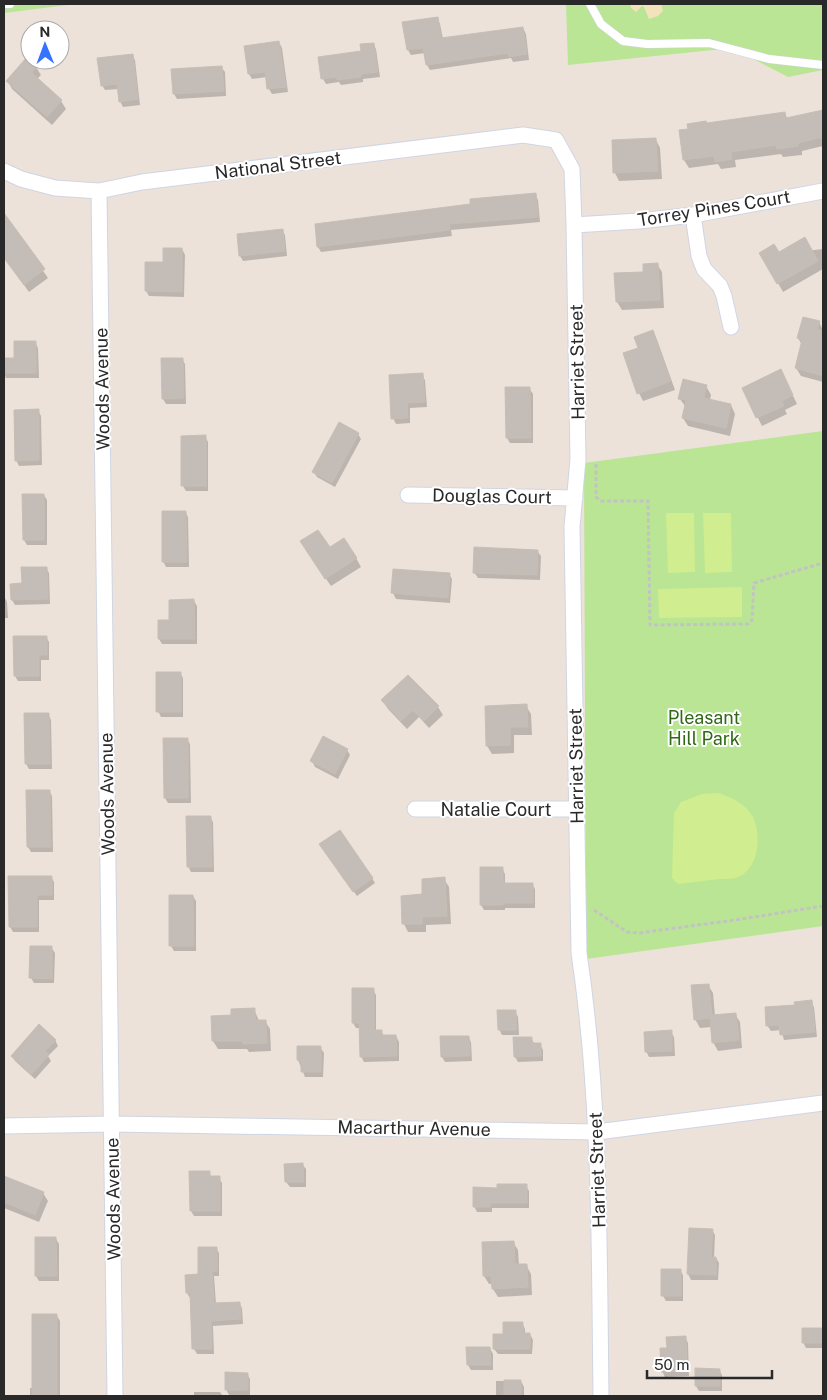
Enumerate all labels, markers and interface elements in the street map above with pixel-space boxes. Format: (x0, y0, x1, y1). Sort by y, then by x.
north arrow (20, 20, 70, 70)
text: N (39, 24, 50, 40)
street label: National Street (213, 147, 343, 183)
street label: Torrey Pines Court (636, 186, 792, 230)
street label: Harriet Street (565, 304, 589, 420)
street label: Woods Avenue (90, 327, 114, 451)
street label: Douglas Court (432, 484, 552, 508)
park label: Pleasant Hill Park (668, 707, 740, 749)
street label: Harriet Street (564, 708, 588, 824)
street label: Woods Avenue (95, 732, 119, 856)
street label: Natalie Court (440, 799, 552, 820)
street label: Harriet Street (584, 1112, 610, 1228)
street label: Macarthur Avenue (337, 1116, 491, 1140)
street label: Woods Avenue (101, 1137, 125, 1261)
scale bar (647, 1348, 772, 1380)
text: 50 m (654, 1356, 689, 1373)

